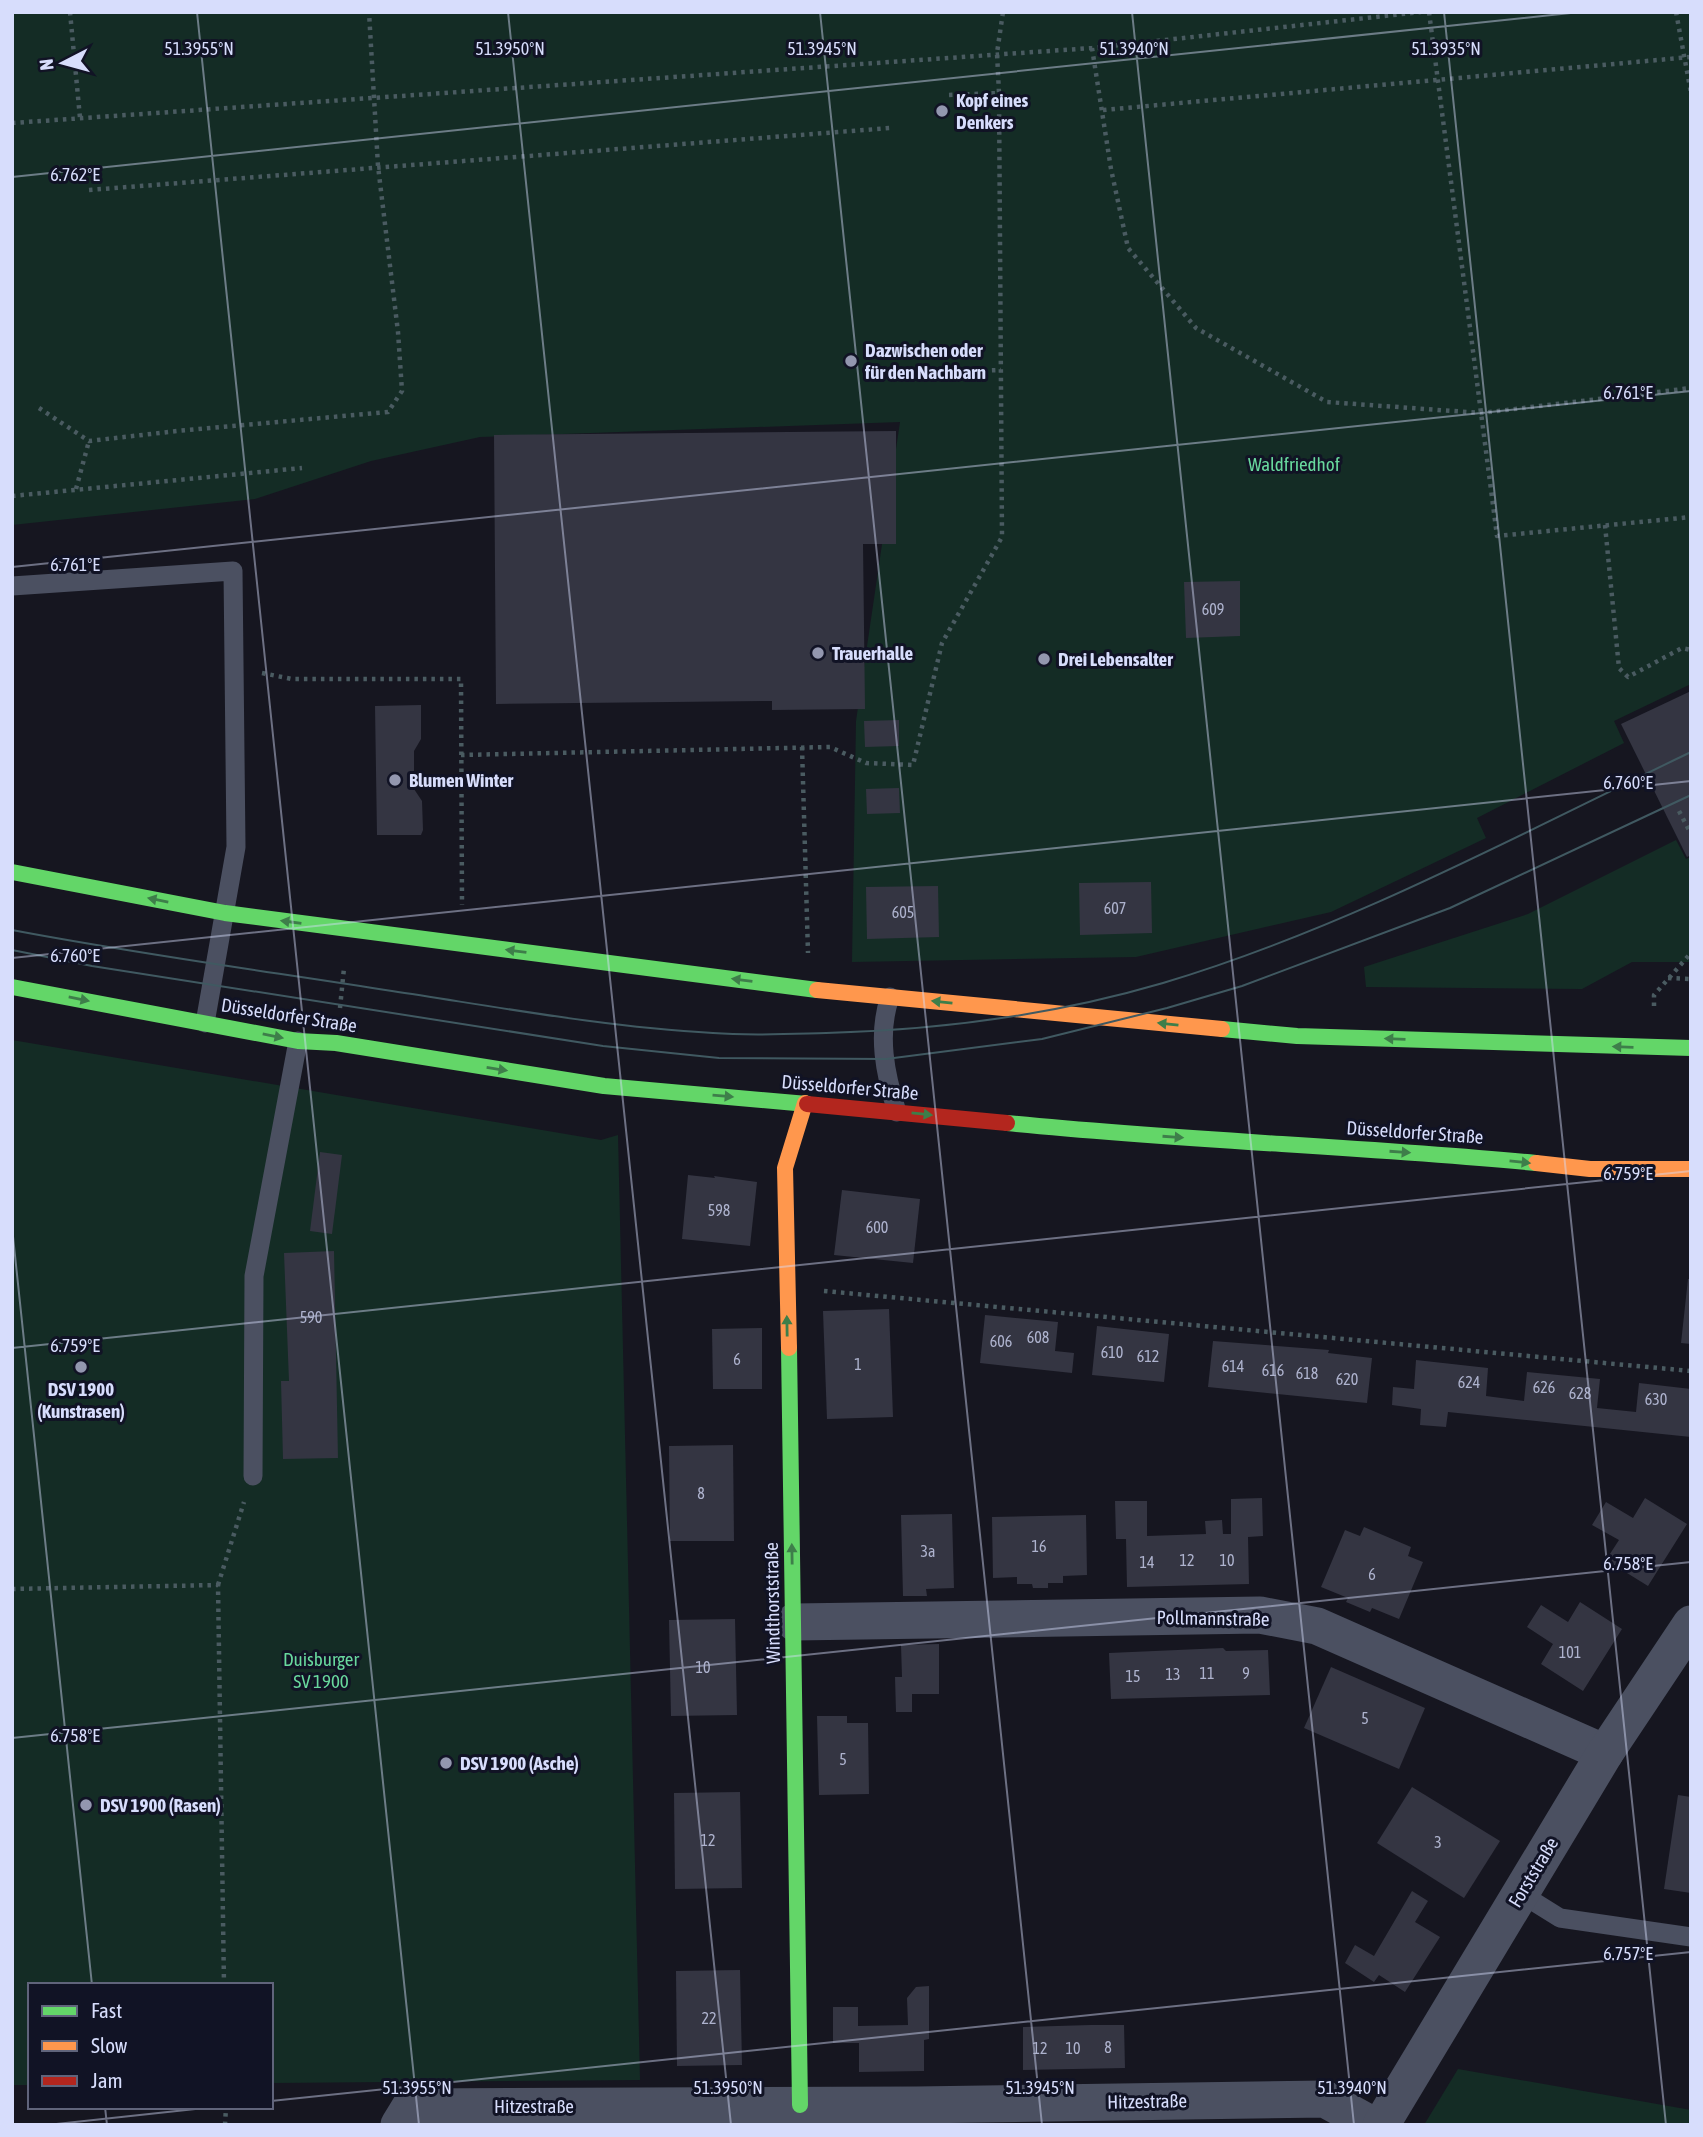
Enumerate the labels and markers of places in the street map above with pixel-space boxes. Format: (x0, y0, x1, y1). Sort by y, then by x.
place label: Kopf eines Denkers (956, 89, 1029, 133)
marker: Kopf eines Denkers (934, 103, 950, 119)
place label: Dazwischen oder für den Nachbarn (864, 339, 986, 383)
marker: Dazwischen oder für den Nachbarn (843, 353, 859, 369)
place label: Trauerhalle (832, 642, 914, 664)
marker: Trauerhalle (810, 645, 826, 661)
place label: Drei Lebensalter (1058, 648, 1173, 670)
marker: Drei Lebensalter (1036, 651, 1052, 667)
place label: Blumen Winter (409, 769, 514, 791)
marker: Blumen Winter (387, 772, 403, 788)
marker: DSV 1900 (Kunstrasen) (73, 1359, 89, 1375)
place label: DSV 1900 (Kunstrasen) (37, 1378, 125, 1422)
place label: DSV 1900 (Asche) (460, 1752, 579, 1774)
marker: DSV 1900 (Asche) (438, 1755, 454, 1771)
place label: DSV 1900 (Rasen) (100, 1794, 221, 1816)
marker: DSV 1900 (Rasen) (78, 1797, 94, 1813)

